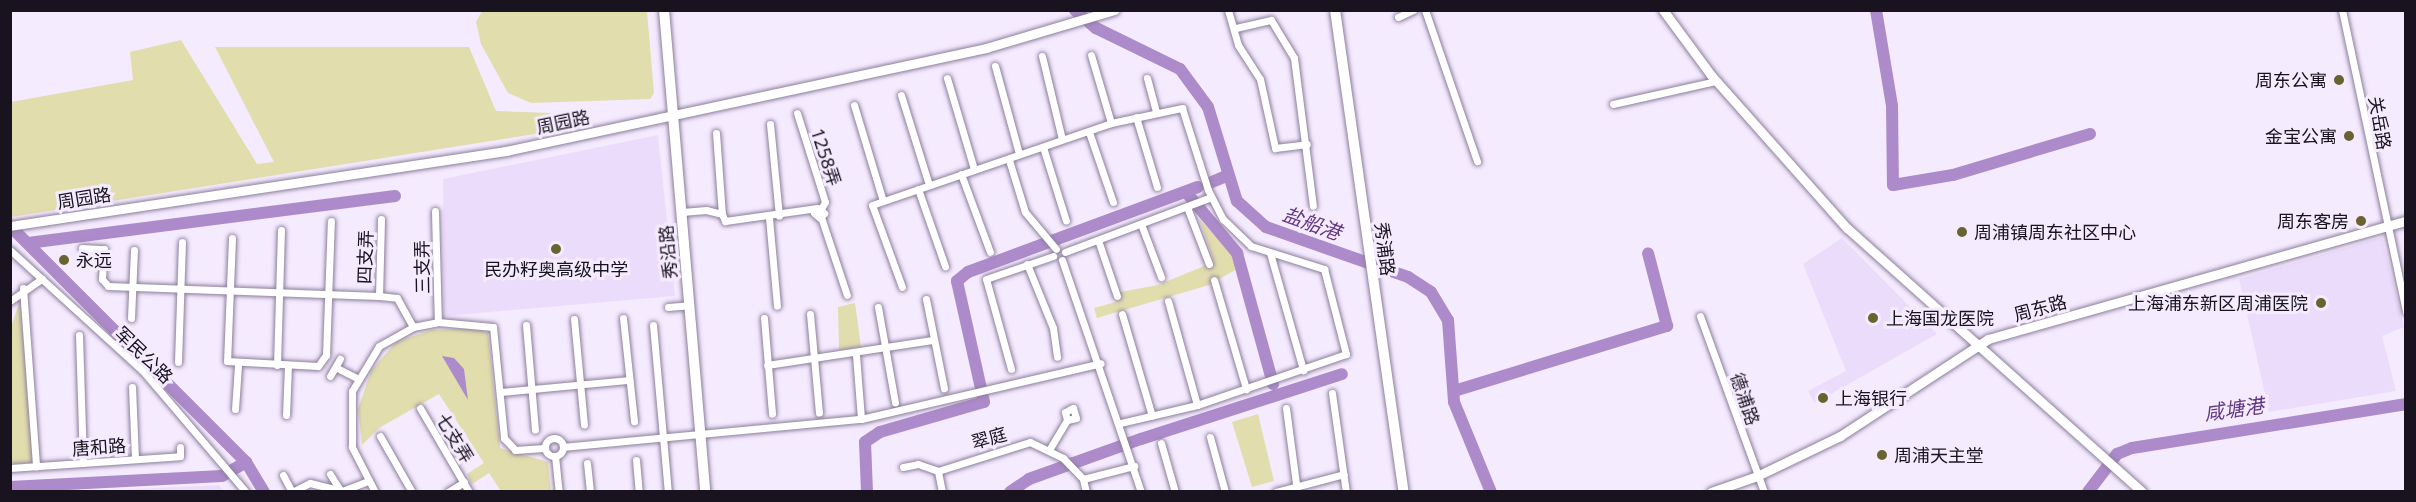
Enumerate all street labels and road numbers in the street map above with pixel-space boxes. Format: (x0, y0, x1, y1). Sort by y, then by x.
street label: 关岳路 (2365, 95, 2395, 151)
street label: 周园路 (534, 106, 592, 138)
street label: 1258弄 (807, 126, 845, 188)
street label: 周园路 (56, 183, 112, 213)
street label: 秀浦路 (1371, 221, 1399, 277)
street label: 秀沿路 (655, 224, 681, 280)
street label: 四支弄 (353, 230, 377, 284)
street label: 三支弄 (411, 240, 433, 294)
street label: 周东路 (2011, 291, 2069, 325)
street label: 军民公路 (111, 322, 177, 388)
street label: 德浦路 (1726, 370, 1764, 428)
street label: 七支弄 (432, 409, 478, 467)
street label: 翠庭 (969, 423, 1009, 453)
street label: 唐和路 (71, 434, 127, 460)

